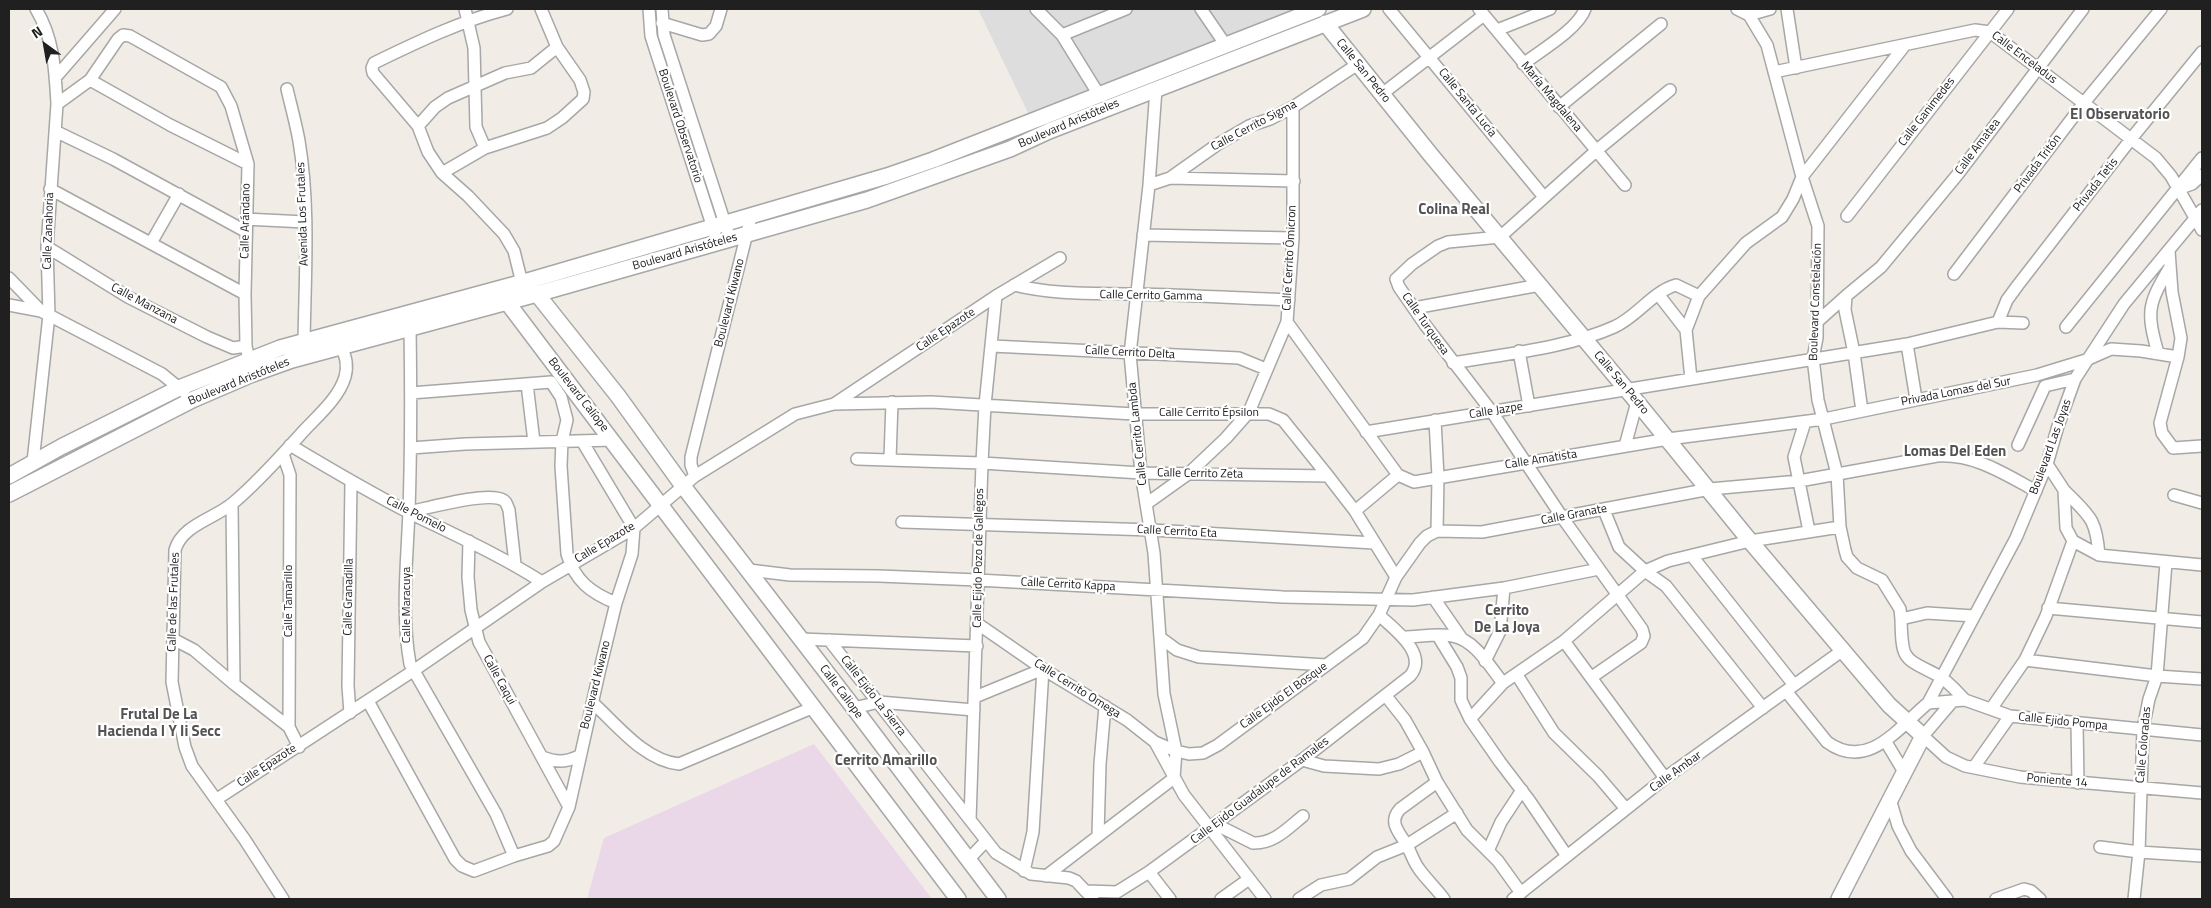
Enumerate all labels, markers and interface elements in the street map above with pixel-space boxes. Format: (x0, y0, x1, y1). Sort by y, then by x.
north arrow (20, 20, 70, 70)
text: N (27, 20, 46, 43)
street label: Calle Enceladus (1988, 29, 2060, 87)
street label: Calle San Pedro (1333, 36, 1393, 106)
street label: María Magdalena (1517, 59, 1585, 135)
street label: Calle Santa Lucía (1435, 66, 1499, 140)
street label: Boulevard Observatorio (655, 67, 705, 185)
street label: Calle Ganimedes (1896, 75, 1958, 149)
street label: Boulevard Aristóteles (1016, 96, 1122, 152)
street label: Calle Cerrito Sigma (1209, 97, 1299, 155)
district label: El Observatorio (2070, 106, 2170, 124)
street label: Calle Amatea (1952, 116, 2004, 178)
street label: Privada Tritón (2011, 132, 2065, 196)
street label: Privada Tetis (2071, 155, 2121, 215)
street label: Avenida Los Frutales (294, 162, 312, 266)
street label: Calle Arándano (238, 183, 254, 259)
street label: Calle Zanahoria (40, 192, 58, 270)
district label: Colina Real (1418, 201, 1490, 219)
street label: Calle Cerrito Ómicron (1280, 205, 1300, 311)
street label: Boulevard Aristóteles (631, 230, 739, 274)
street label: Boulevard Constelación (1807, 243, 1825, 361)
street label: Boulevard Kiwano (712, 257, 748, 349)
street label: Calle Manzana (108, 280, 180, 328)
street label: Calle Cerrito Gamma (1099, 288, 1203, 304)
street label: Calle Turquesa (1398, 290, 1452, 358)
street label: Calle Epazote (914, 305, 978, 355)
street label: Calle Cerrito Delta (1085, 343, 1175, 363)
street label: Calle San Pedro (1590, 348, 1652, 418)
street label: Boulevard Aristóteles (186, 355, 292, 409)
street label: Boulevard Calíope (545, 355, 611, 435)
street label: Privada Lomas del Sur (1900, 374, 2012, 410)
street label: Calle Cerrito Lambda (1125, 382, 1151, 486)
street label: Boulevard Las Joyas (2027, 397, 2075, 497)
street label: Calle Jazpe (1468, 400, 1524, 422)
street label: Calle Cerrito Épsilon (1159, 406, 1259, 420)
district label: Lomas Del Eden (1904, 443, 2006, 461)
street label: Calle Amatista (1504, 447, 1578, 473)
street label: Calle Cerrito Zeta (1157, 466, 1243, 482)
street label: Calle Ejido Pozo de Gallegos (971, 488, 987, 628)
street label: Calle Pomelo (384, 494, 448, 536)
street label: Calle Granate (1540, 502, 1608, 528)
street label: Calle Epazote (572, 519, 638, 567)
street label: Calle Cerrito Eta (1137, 523, 1217, 541)
street label: Calle de las Frutales (165, 552, 183, 652)
street label: Calle Granadilla (341, 558, 357, 636)
street label: Calle Tamarillo (282, 565, 296, 637)
street label: Calle Maracuya (400, 567, 414, 643)
street label: Calle Cerrito Kappa (1020, 575, 1116, 595)
district label: Cerrito De La Joya (1474, 602, 1540, 637)
street label: Boulevard Kiwano (578, 639, 614, 731)
street label: Calle Caqui (479, 653, 519, 707)
street label: Calle Ejido La Sierra (837, 653, 909, 739)
street label: Calle Cerrito Omega (1031, 657, 1123, 721)
street label: Calle Ejido El Bosque (1238, 660, 1330, 732)
street label: Calle Caliope (816, 662, 866, 722)
district label: Frutal De La Hacienda I Y Ii Secc (97, 706, 221, 741)
street label: Calle Coloradas (2133, 706, 2155, 784)
street label: Calle Ejido Pompa (2018, 710, 2108, 734)
street label: Calle Ejido Guadalupe de Ramales (1188, 734, 1332, 848)
street label: Calle Epazote (235, 742, 299, 790)
street label: Calle Ambar (1647, 748, 1705, 796)
district label: Cerrito Amarillo (835, 752, 937, 770)
street label: Poniente 14 (2026, 771, 2088, 791)

